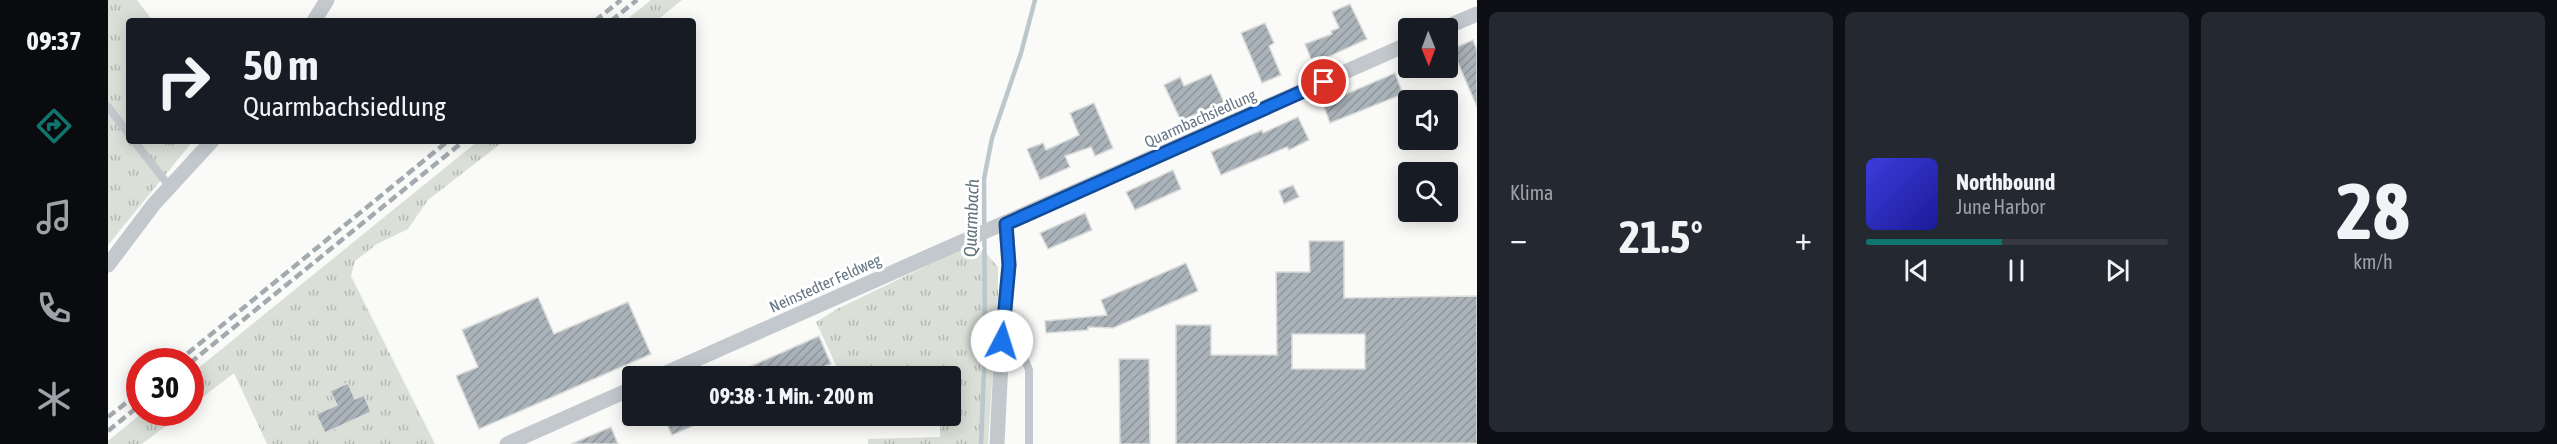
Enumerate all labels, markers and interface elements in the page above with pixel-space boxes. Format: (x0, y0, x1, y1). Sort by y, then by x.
north arrow (1398, 18, 1458, 78)
map controls (1398, 18, 1458, 222)
text: 09:37 (26, 25, 82, 56)
text: 50 m (243, 41, 318, 89)
icon: right (144, 42, 222, 120)
pin (1298, 56, 1349, 107)
icon: arrive (1307, 65, 1340, 98)
street label: Quarmbachsiedlung (1141, 85, 1259, 152)
button: sound (1398, 90, 1458, 150)
text: Quarmbachsiedlung (243, 91, 446, 122)
icon: directions (33, 105, 75, 147)
button: search (1398, 162, 1458, 222)
text: 28 (2336, 166, 2410, 256)
text: Northbound (1956, 169, 2055, 195)
water label: Quarmbach (959, 178, 983, 257)
text: Klima (1510, 181, 1553, 204)
text: June Harbor (1956, 195, 2045, 218)
icon: music (33, 196, 75, 238)
text: 21.5° (1619, 211, 1703, 263)
text: − (1510, 219, 1527, 257)
text: + (1795, 219, 1812, 257)
street label: Neinstedter Feldweg (766, 250, 884, 317)
text: km/h (2353, 250, 2393, 273)
icon: previous (1900, 254, 1933, 287)
icon: pause (2000, 254, 2033, 287)
icon: next (2101, 254, 2134, 287)
icon: phone (33, 287, 75, 329)
position arrow (970, 309, 1034, 373)
speed limit sign: 30 (126, 348, 204, 426)
icon: climate (33, 378, 75, 420)
text: 09:38 · 1 Min. · 200 m (709, 383, 874, 409)

